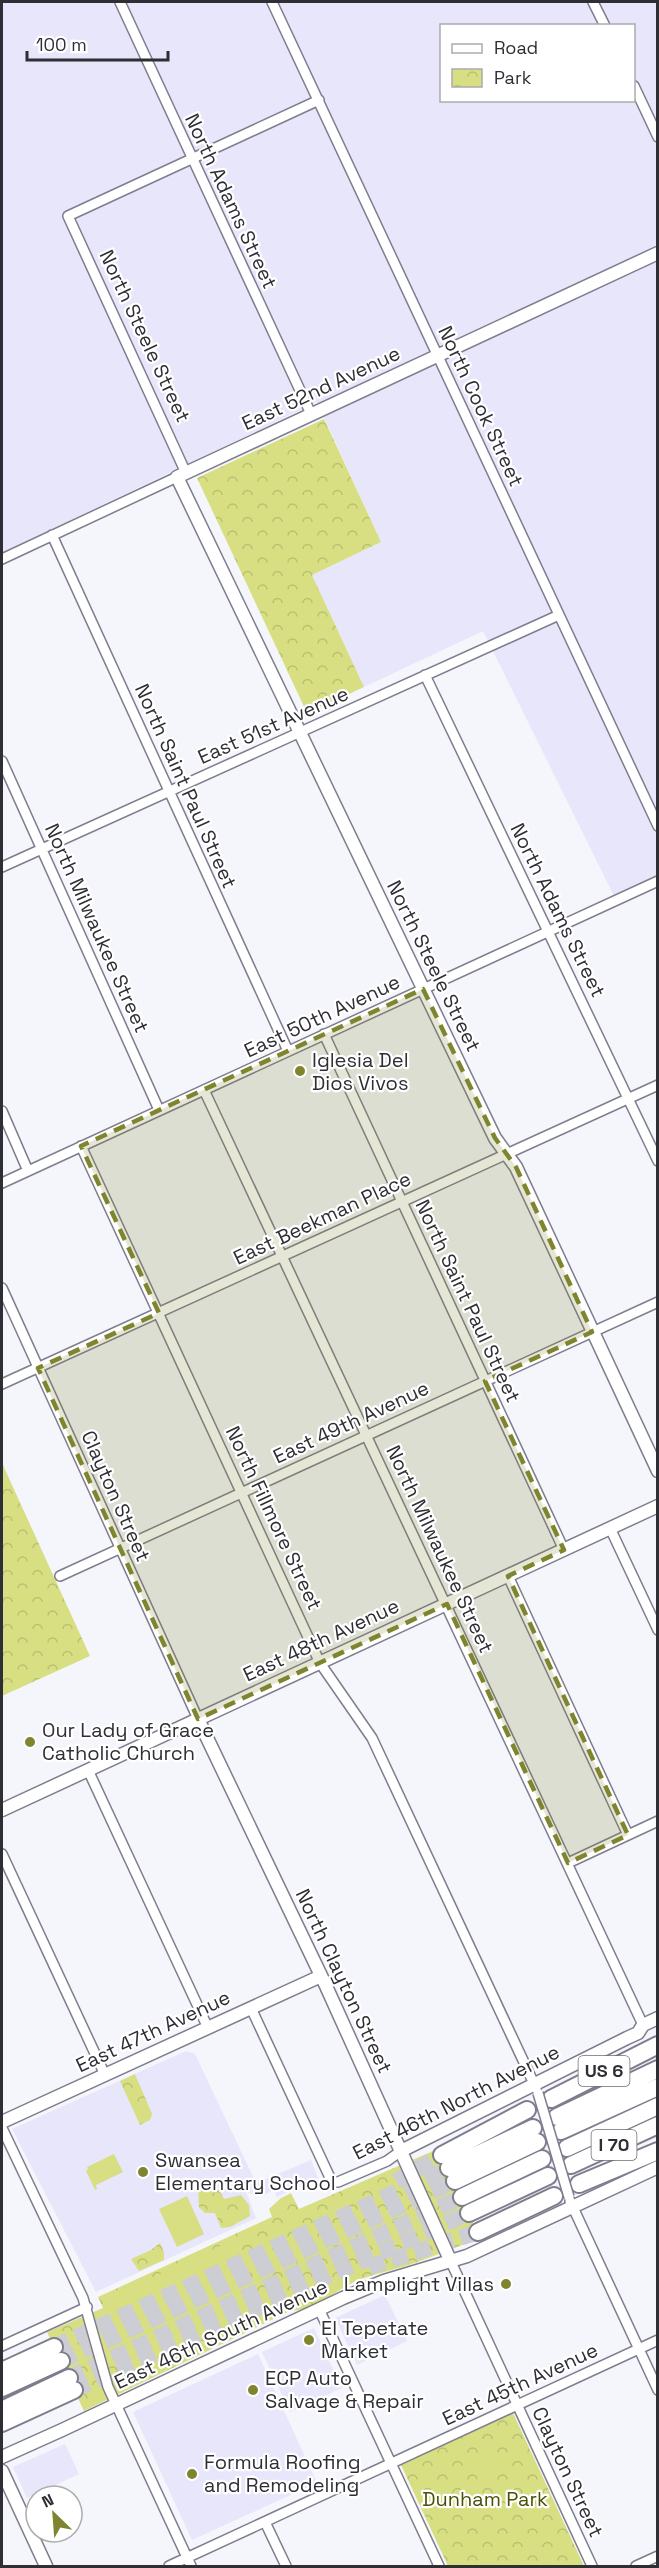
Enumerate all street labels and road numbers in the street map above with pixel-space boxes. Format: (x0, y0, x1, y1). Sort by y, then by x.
street label: North Adams Street (179, 109, 283, 293)
street label: North Steele Street (94, 246, 196, 426)
street label: North Cook Street (432, 321, 530, 491)
street label: East 52nd Avenue (238, 340, 404, 436)
street label: North Saint Paul Street (129, 680, 243, 892)
street label: East 51st Avenue (194, 680, 352, 770)
street label: North Milwaukee Street (39, 819, 155, 1037)
street label: North Adams Street (505, 819, 611, 1001)
street label: North Steele Street (381, 876, 487, 1056)
street label: East 50th Avenue (240, 968, 404, 1064)
street label: East Beekman Place (229, 1165, 415, 1271)
street label: North Saint Paul Street (409, 1195, 527, 1407)
street label: East 49th Avenue (269, 1374, 433, 1470)
street label: North Fillmore Street (220, 1422, 328, 1614)
street label: Clayton Street (75, 1426, 157, 1566)
street label: North Milwaukee Street (380, 1441, 500, 1657)
street label: East 48th Avenue (239, 1592, 403, 1688)
street label: North Clayton Street (290, 1885, 398, 2077)
street label: East 47th Avenue (72, 1984, 234, 2078)
street label: East 46th North Avenue (348, 2038, 564, 2166)
road number: US 6 (578, 2056, 630, 2086)
road number: I 70 (592, 2130, 636, 2160)
street label: East 46th South Avenue (110, 2273, 332, 2395)
street label: East 45th Avenue (438, 2337, 602, 2431)
street label: Clayton Street (526, 2403, 610, 2541)

